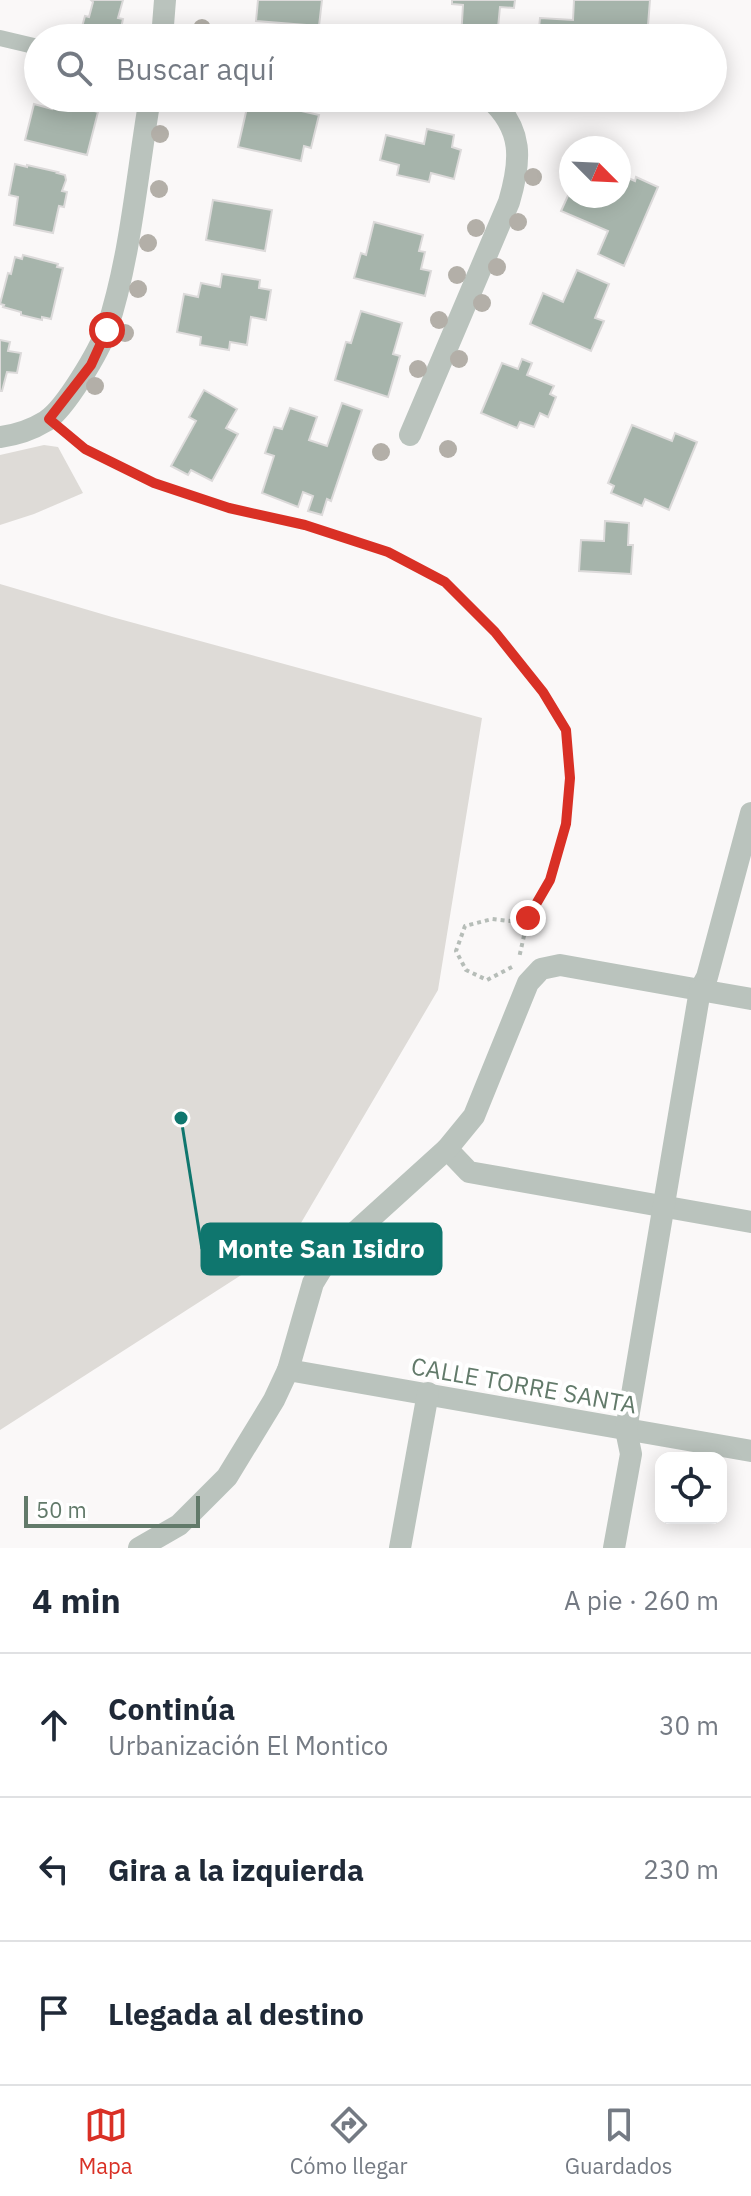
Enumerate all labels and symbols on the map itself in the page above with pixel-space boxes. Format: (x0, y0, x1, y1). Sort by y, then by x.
north arrow (559, 136, 631, 208)
route start (89, 312, 125, 348)
route end (510, 900, 546, 936)
callout: Monte San Isidro (202, 1224, 441, 1274)
text: Monte San Isidro (217, 1231, 425, 1265)
street label: CALLE TORRE SANTA (409, 1349, 639, 1421)
scale bar (24, 1492, 200, 1528)

